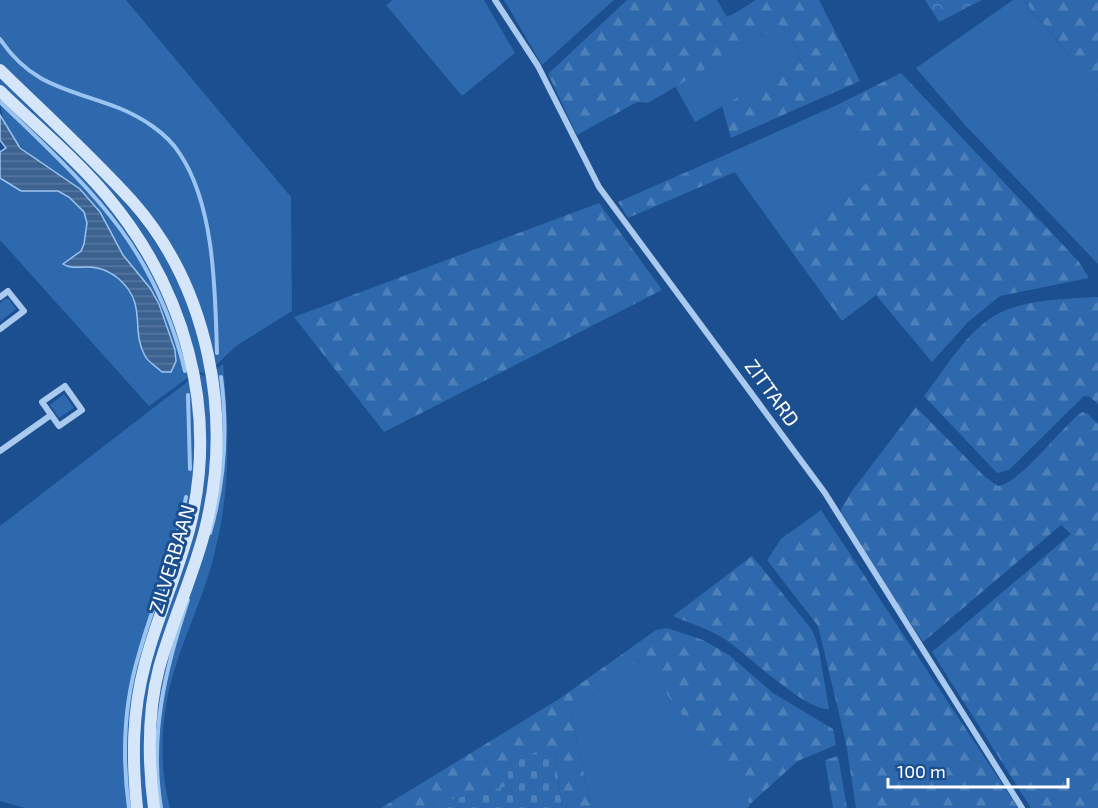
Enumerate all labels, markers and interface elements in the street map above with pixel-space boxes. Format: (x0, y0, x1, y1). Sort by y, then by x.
street label: ZITTARD (741, 354, 805, 430)
street label: ZILVERBAAN (143, 501, 199, 616)
scale bar (888, 751, 1068, 789)
text: 100 m (897, 760, 946, 782)

